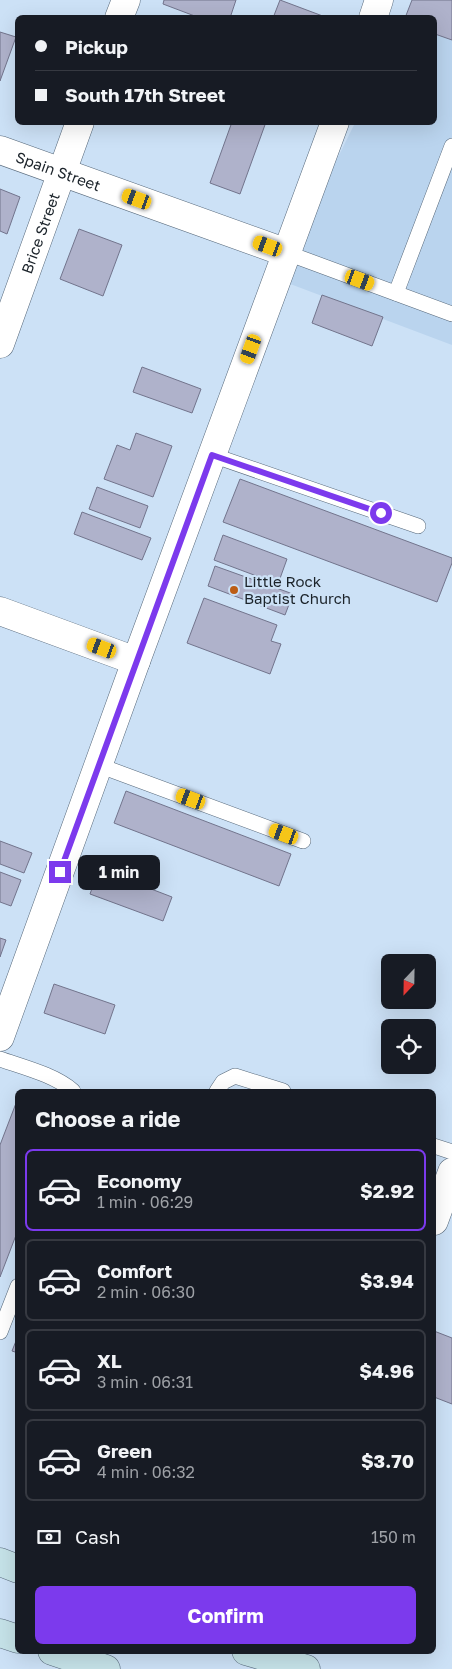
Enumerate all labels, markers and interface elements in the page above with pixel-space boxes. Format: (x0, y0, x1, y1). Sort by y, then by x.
text: Pickup (65, 35, 128, 58)
text: South 17th Street (65, 83, 225, 106)
street label: Spain Street (14, 147, 103, 194)
car (120, 187, 153, 211)
street label: Brice Street (17, 190, 63, 276)
car (251, 234, 284, 258)
car (343, 268, 376, 292)
car (238, 332, 263, 366)
route start (370, 502, 392, 524)
place label: Little Rock Baptist Church (244, 572, 351, 607)
marker: Little Rock Baptist Church (228, 584, 240, 596)
car (85, 636, 118, 660)
car (174, 787, 207, 811)
car (267, 822, 300, 846)
callout: 1 min (78, 854, 160, 890)
route end (49, 861, 71, 883)
text: 1 min (99, 862, 139, 882)
north arrow (381, 954, 436, 1009)
map controls (381, 954, 436, 1074)
button: locate (381, 1019, 436, 1074)
text: Choose a ride (35, 1105, 181, 1132)
icon: car (37, 1168, 82, 1213)
text: Economy (97, 1169, 182, 1192)
text: $2.92 (360, 1179, 414, 1202)
text: 1 min · 06:29 (97, 1192, 193, 1212)
icon: car (37, 1258, 82, 1303)
text: Comfort (97, 1259, 172, 1282)
text: $3.94 (360, 1269, 414, 1292)
text: 2 min · 06:30 (97, 1282, 195, 1302)
icon: car (37, 1348, 82, 1393)
text: XL (97, 1349, 122, 1372)
text: $4.96 (359, 1359, 414, 1382)
text: 3 min · 06:31 (97, 1372, 193, 1392)
icon: car (37, 1438, 82, 1483)
text: Green (97, 1439, 152, 1462)
text: $3.70 (361, 1449, 414, 1472)
text: 4 min · 06:32 (97, 1462, 195, 1482)
icon: cash (35, 1523, 63, 1551)
text: Cash (75, 1525, 120, 1548)
text: 150 m (371, 1527, 416, 1547)
button: Confirm (35, 1586, 416, 1644)

